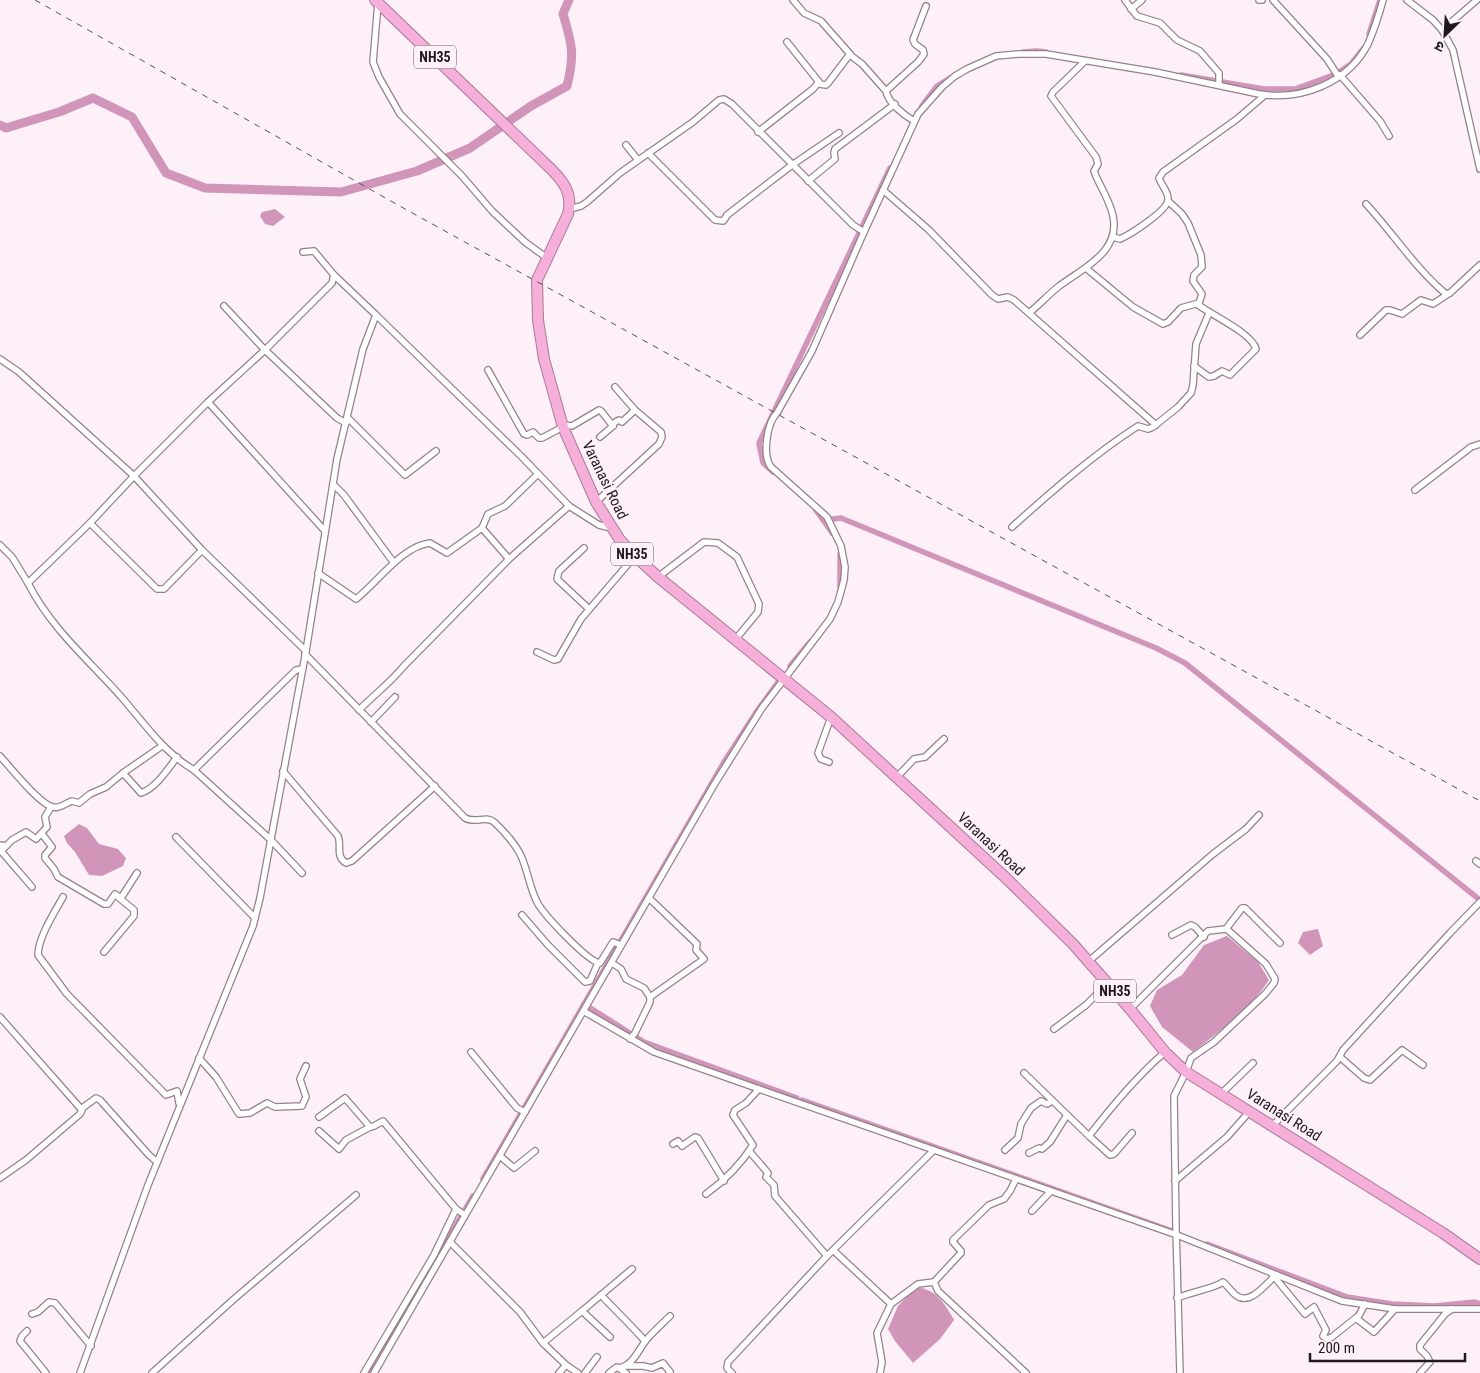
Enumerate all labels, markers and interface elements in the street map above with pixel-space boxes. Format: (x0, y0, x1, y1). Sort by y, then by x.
north arrow (1420, 10, 1470, 60)
text: उ (1432, 37, 1447, 56)
road number: NH35 (414, 46, 456, 68)
street label: Varanasi Road (578, 438, 632, 522)
road number: NH35 (611, 542, 653, 566)
street label: Varanasi Road (954, 808, 1028, 880)
road number: NH35 (1094, 979, 1136, 1002)
street label: Varanasi Road (1243, 1085, 1325, 1145)
scale bar (1310, 1330, 1465, 1362)
text: 200 m (1318, 1339, 1355, 1357)

